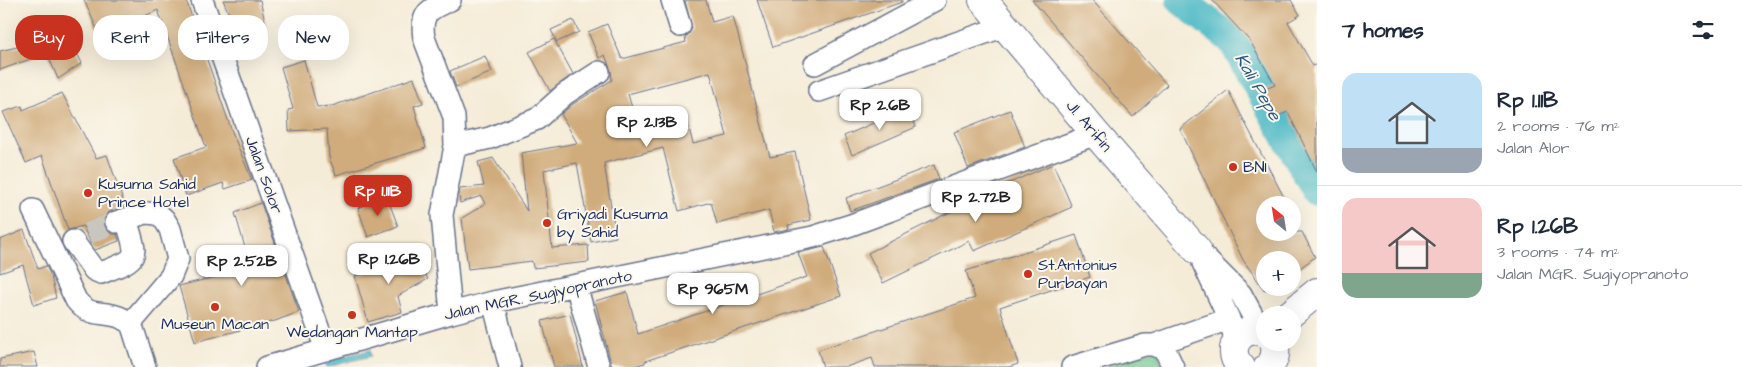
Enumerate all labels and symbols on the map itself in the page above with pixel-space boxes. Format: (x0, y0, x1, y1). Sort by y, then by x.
water label: Kali Pepe (1229, 49, 1288, 126)
pin: Rp 2.6B (834, 88, 926, 131)
street label: Jl. Arifin (1061, 96, 1117, 156)
pin: Rp 2.13B (595, 106, 699, 148)
street label: Jalan Solor (240, 133, 288, 217)
place label: BNI (1243, 156, 1267, 178)
marker: BNI (1227, 161, 1239, 173)
place label: Kusuma Sahid Prince Hotel (98, 173, 196, 213)
pin: Rp 1.11B (326, 174, 430, 217)
pin: Rp 2.72B (924, 180, 1028, 223)
marker: Kusuma Sahid Prince Hotel (82, 187, 94, 199)
north arrow (1256, 196, 1301, 241)
place label: Griyadi Kusuma by Sahid (557, 203, 668, 244)
marker: Griyadi Kusuma by Sahid (541, 217, 553, 229)
pin: Rp 1.26B (337, 242, 441, 285)
pin: Rp 2.52B (190, 244, 294, 287)
place label: St.Antonius Purbayan (1038, 254, 1117, 295)
street label: Jalan MGR. Sugiyopranoto (442, 264, 634, 327)
marker: St.Antonius Purbayan (1022, 268, 1034, 280)
pin: Rp 965M (667, 272, 759, 315)
marker: Museun Macan (209, 301, 221, 313)
marker: Wedangan Mantap (346, 309, 358, 321)
place label: Museun Macan (161, 313, 269, 335)
place label: Wedangan Mantap (286, 321, 418, 344)

